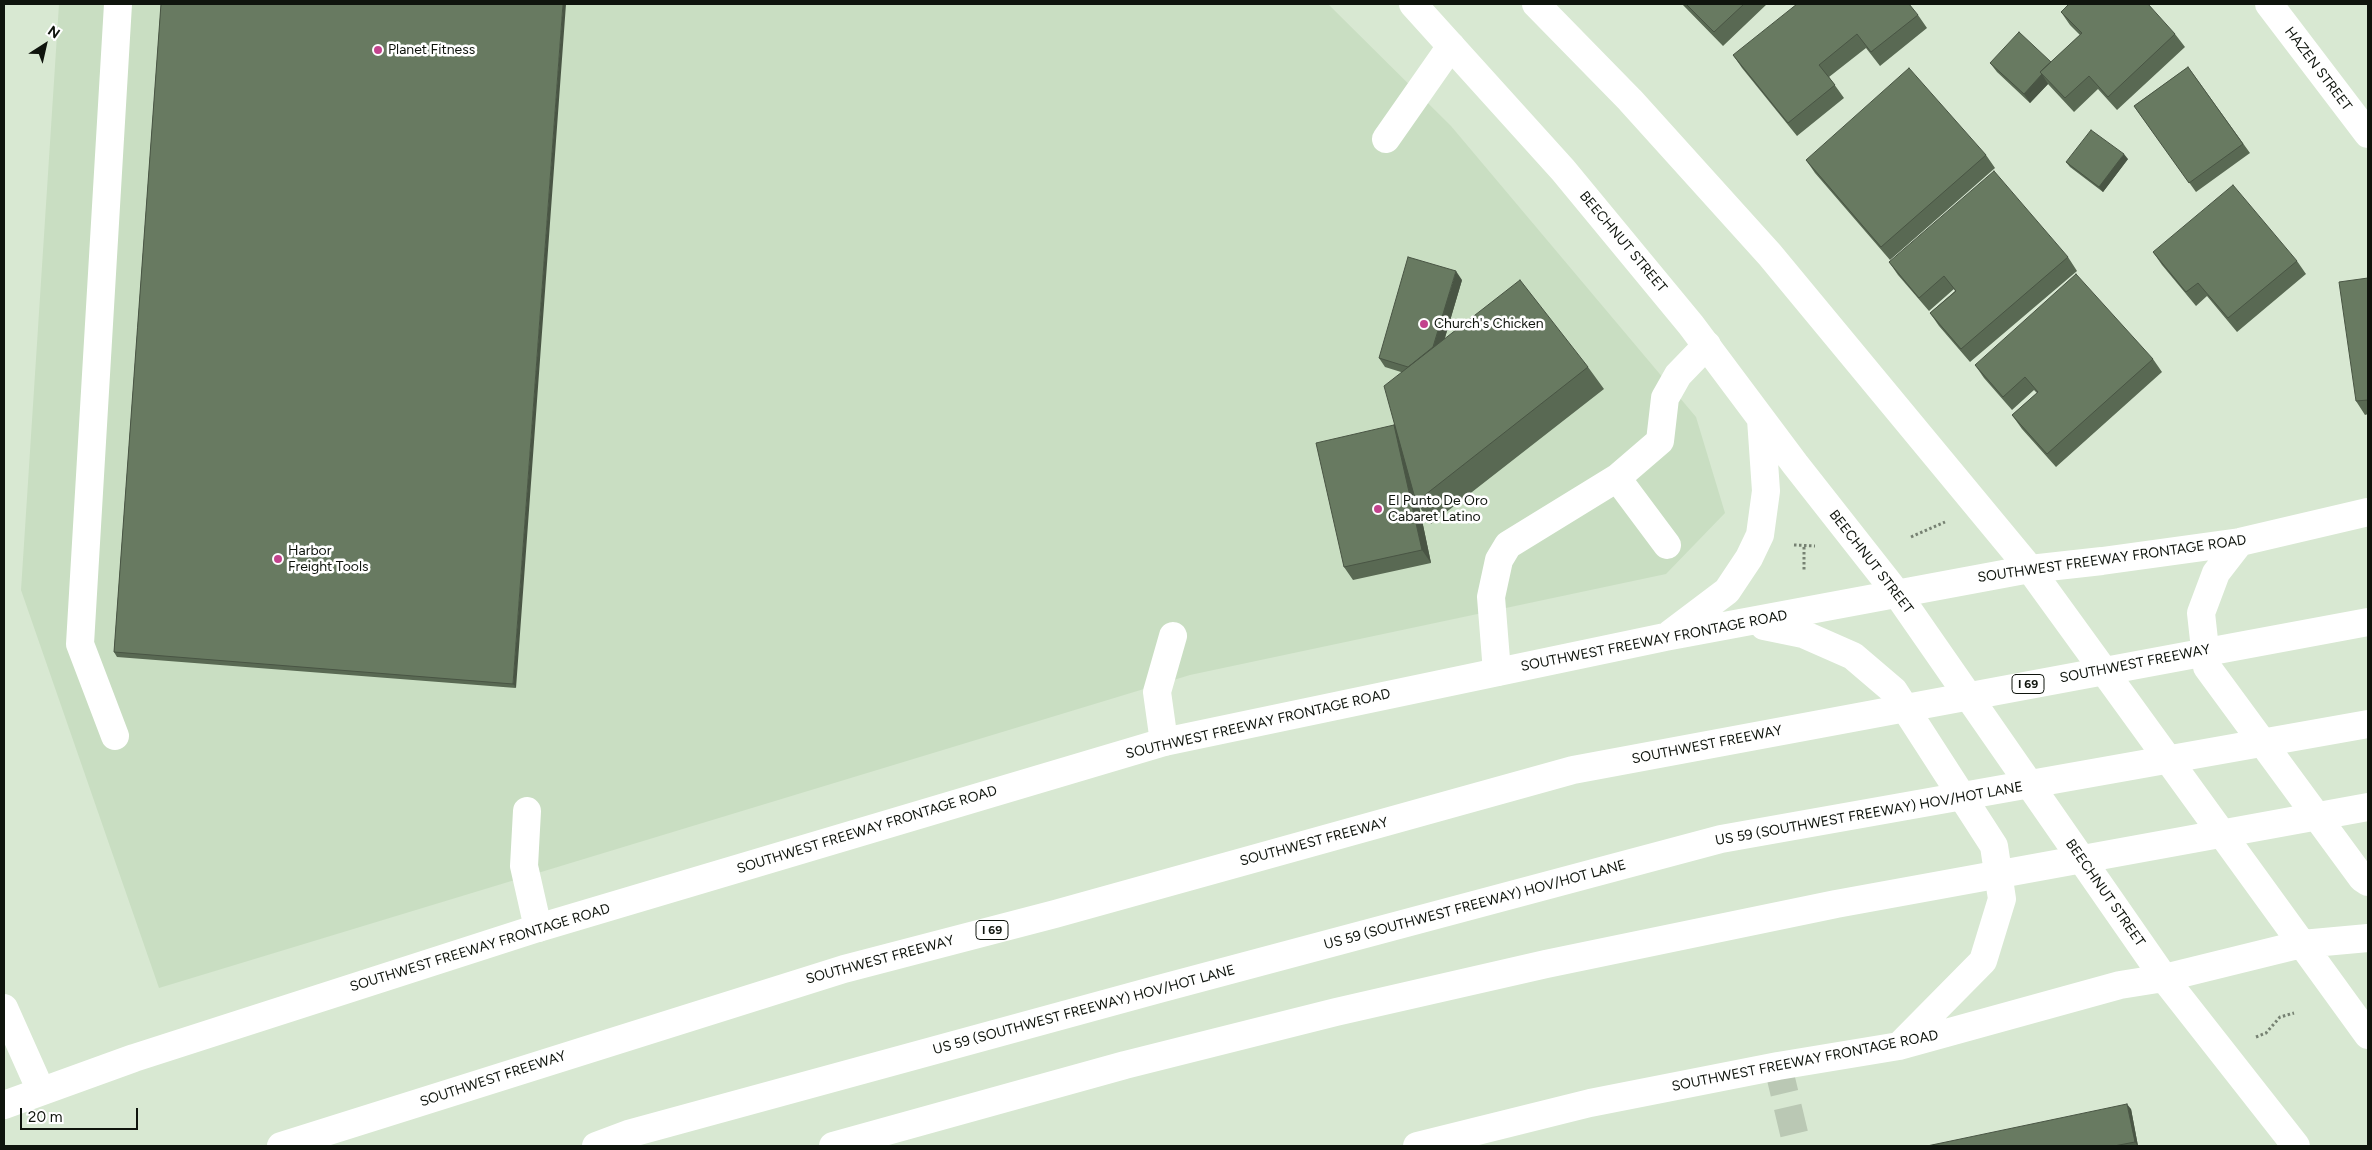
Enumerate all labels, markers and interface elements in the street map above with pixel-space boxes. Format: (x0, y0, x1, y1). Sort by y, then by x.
north arrow (20, 20, 70, 70)
text: N (45, 22, 63, 42)
street label: HAZEN STREET (2281, 24, 2355, 114)
place label: Planet Fitness (388, 42, 475, 58)
marker: Planet Fitness (372, 44, 384, 56)
street label: BEECHNUT STREET (1576, 188, 1670, 296)
place label: Church's Chicken (1434, 316, 1543, 332)
marker: Church's Chicken (1418, 318, 1430, 330)
place label: El Punto De Oro Cabaret Latino (1388, 493, 1488, 526)
marker: El Punto De Oro Cabaret Latino (1372, 503, 1384, 515)
street label: BEECHNUT STREET (1825, 507, 1917, 617)
street label: SOUTHWEST FREEWAY FRONTAGE ROAD (1977, 532, 2247, 586)
place label: Harbor Freight Tools (288, 543, 369, 576)
marker: Harbor Freight Tools (272, 553, 284, 565)
street label: SOUTHWEST FREEWAY FRONTAGE ROAD (1519, 607, 1789, 675)
street label: SOUTHWEST FREEWAY (2058, 641, 2212, 687)
road number: I 69 (2012, 674, 2044, 694)
street label: SOUTHWEST FREEWAY FRONTAGE ROAD (1124, 685, 1392, 763)
street label: SOUTHWEST FREEWAY (1630, 722, 1784, 768)
street label: US 59 (SOUTHWEST FREEWAY) HOV/HOT LANE (1714, 779, 2024, 849)
street label: SOUTHWEST FREEWAY FRONTAGE ROAD (735, 782, 999, 878)
street label: SOUTHWEST FREEWAY (1238, 814, 1390, 870)
street label: BEECHNUT STREET (2062, 836, 2148, 950)
street label: US 59 (SOUTHWEST FREEWAY) HOV/HOT LANE (1322, 856, 1628, 954)
street label: SOUTHWEST FREEWAY FRONTAGE ROAD (348, 900, 612, 996)
road number: I 69 (976, 920, 1008, 940)
street label: SOUTHWEST FREEWAY (804, 932, 956, 988)
street label: US 59 (SOUTHWEST FREEWAY) HOV/HOT LANE (931, 961, 1237, 1059)
street label: SOUTHWEST FREEWAY FRONTAGE ROAD (1670, 1027, 1940, 1095)
street label: SOUTHWEST FREEWAY (418, 1047, 568, 1111)
scale bar (22, 1098, 140, 1130)
text: 20 m (28, 1108, 62, 1126)

